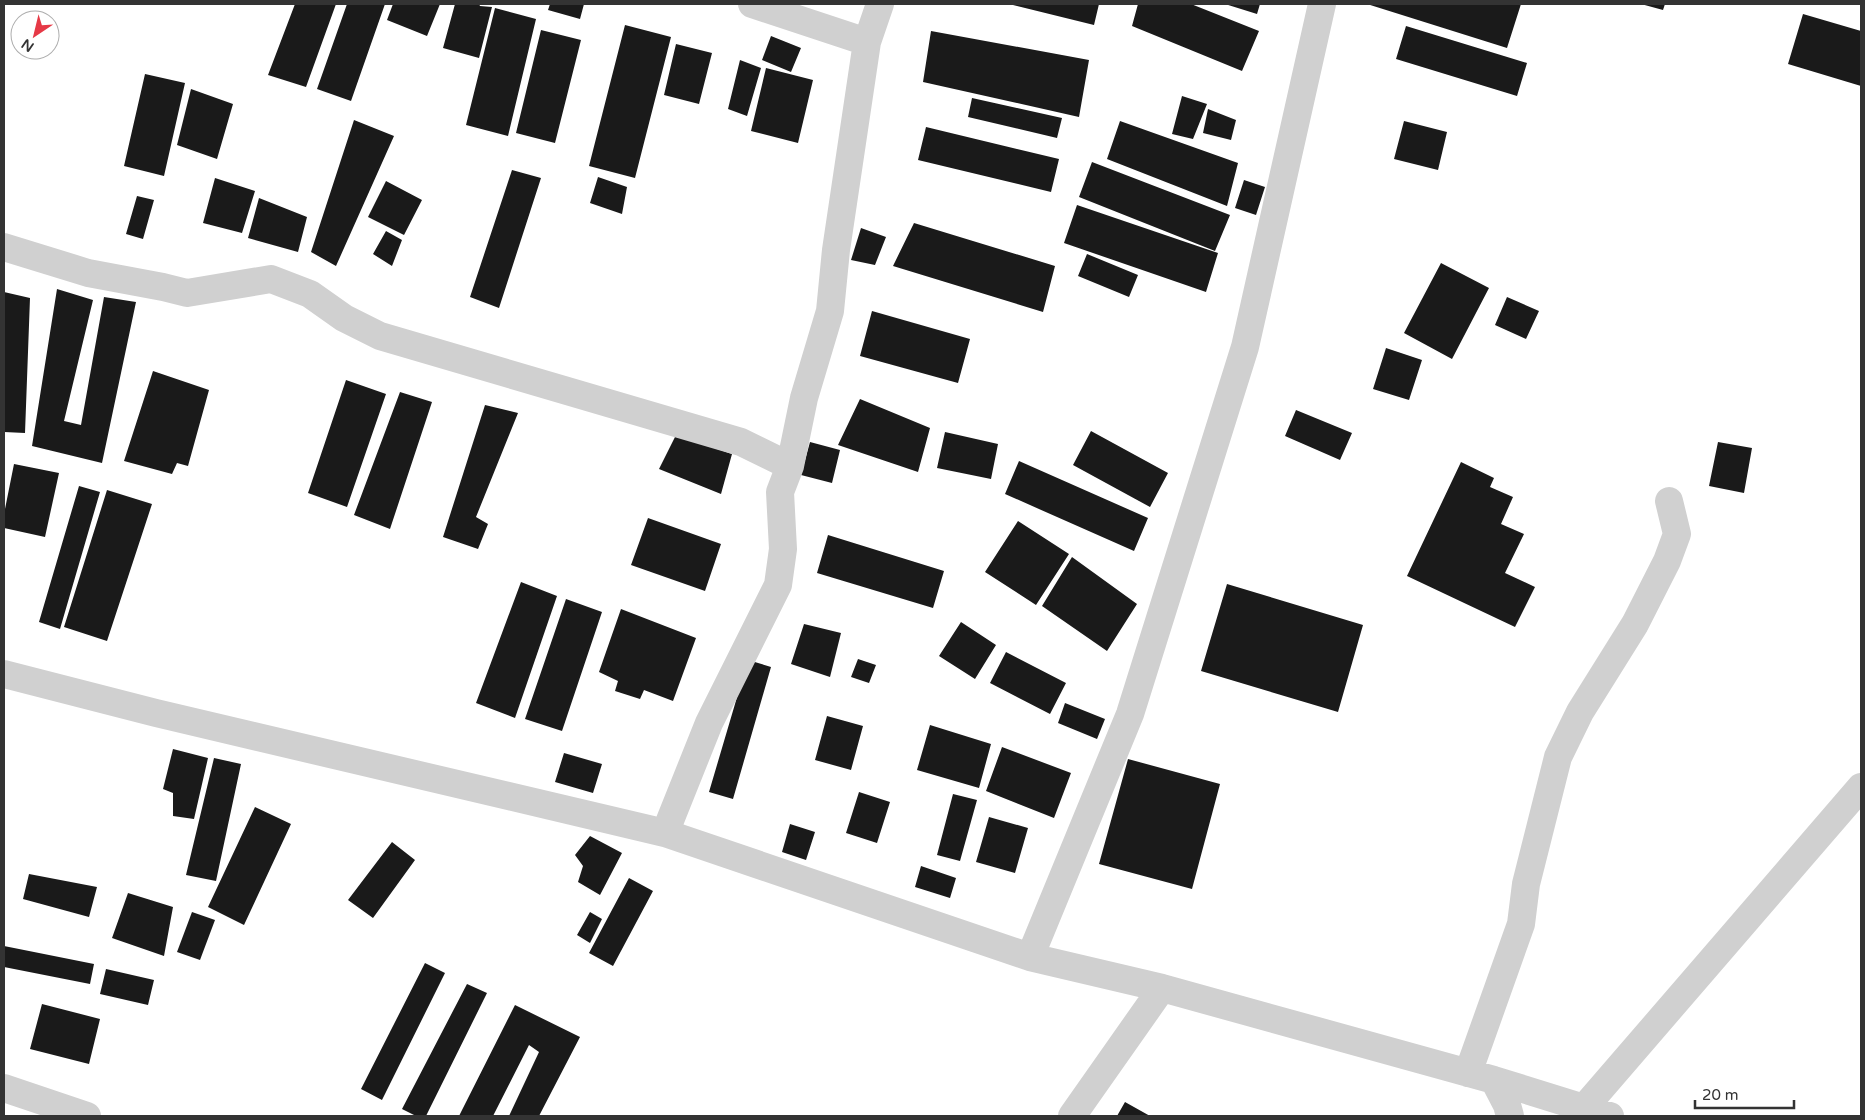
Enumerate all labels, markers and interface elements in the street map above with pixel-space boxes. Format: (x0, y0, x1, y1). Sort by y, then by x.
north arrow (10, 10, 60, 60)
text: N (18, 35, 37, 55)
scale bar (1695, 1078, 1794, 1110)
text: 20 m (1702, 1086, 1739, 1104)

